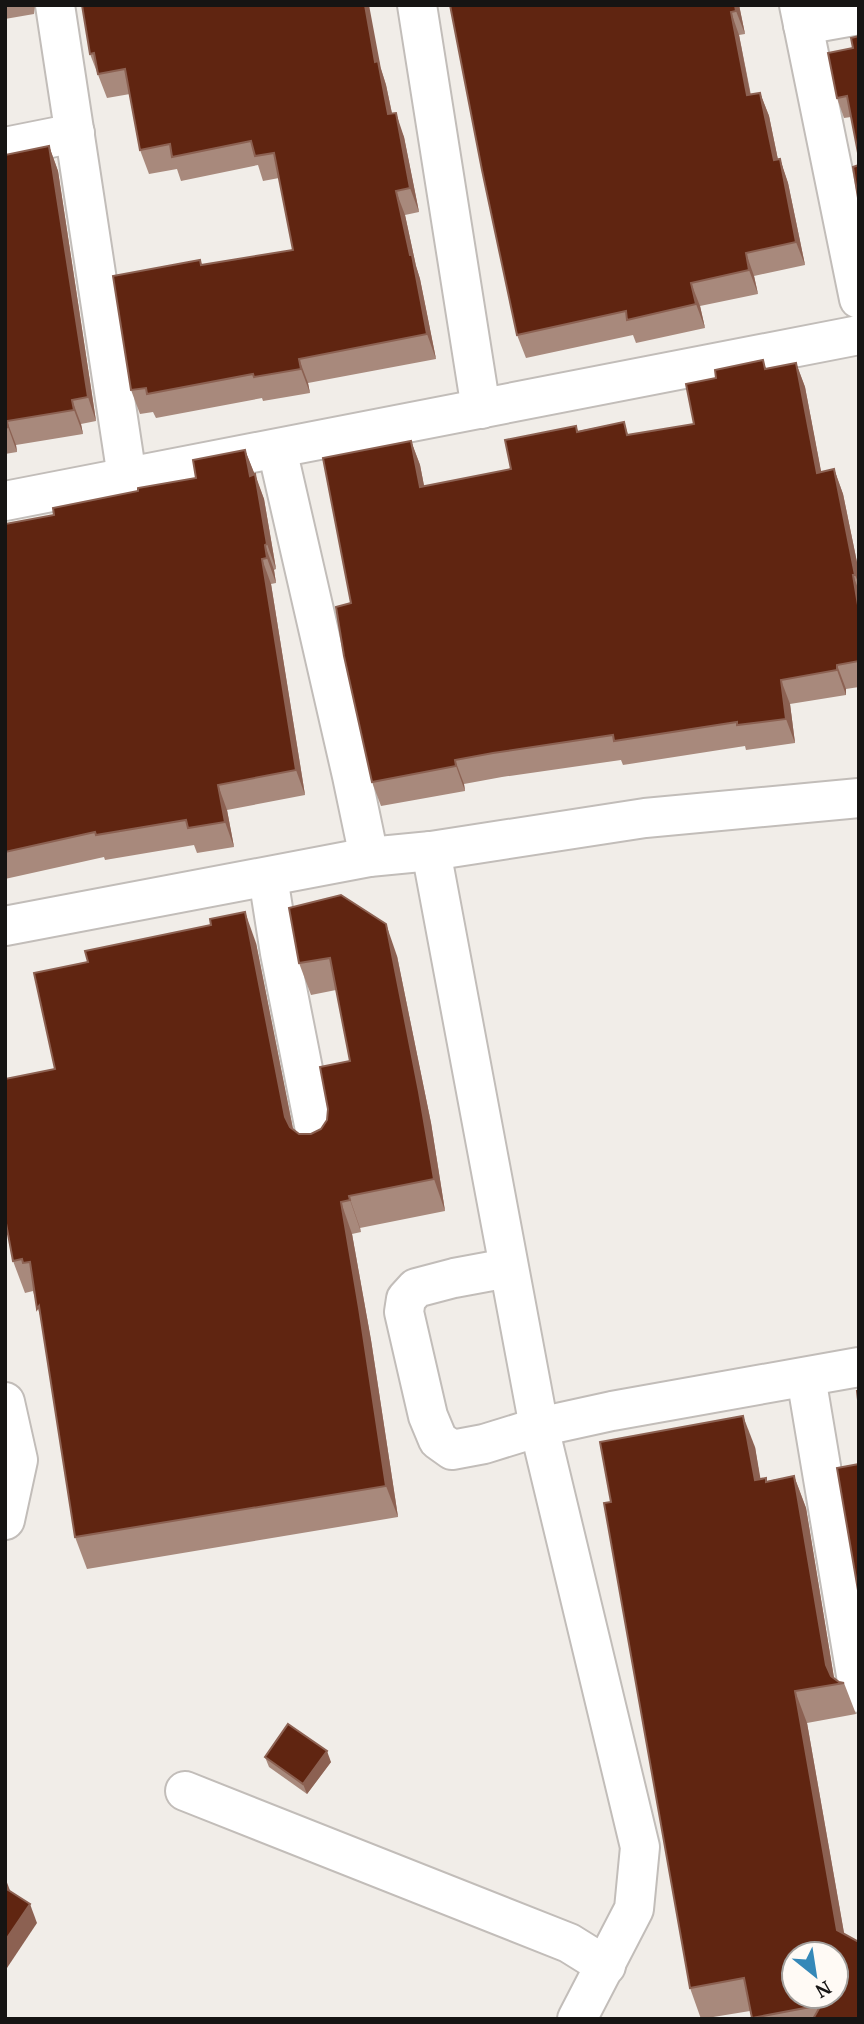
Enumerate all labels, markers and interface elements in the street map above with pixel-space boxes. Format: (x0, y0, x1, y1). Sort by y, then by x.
north arrow (780, 1940, 850, 2010)
text: N (811, 1976, 836, 2005)

